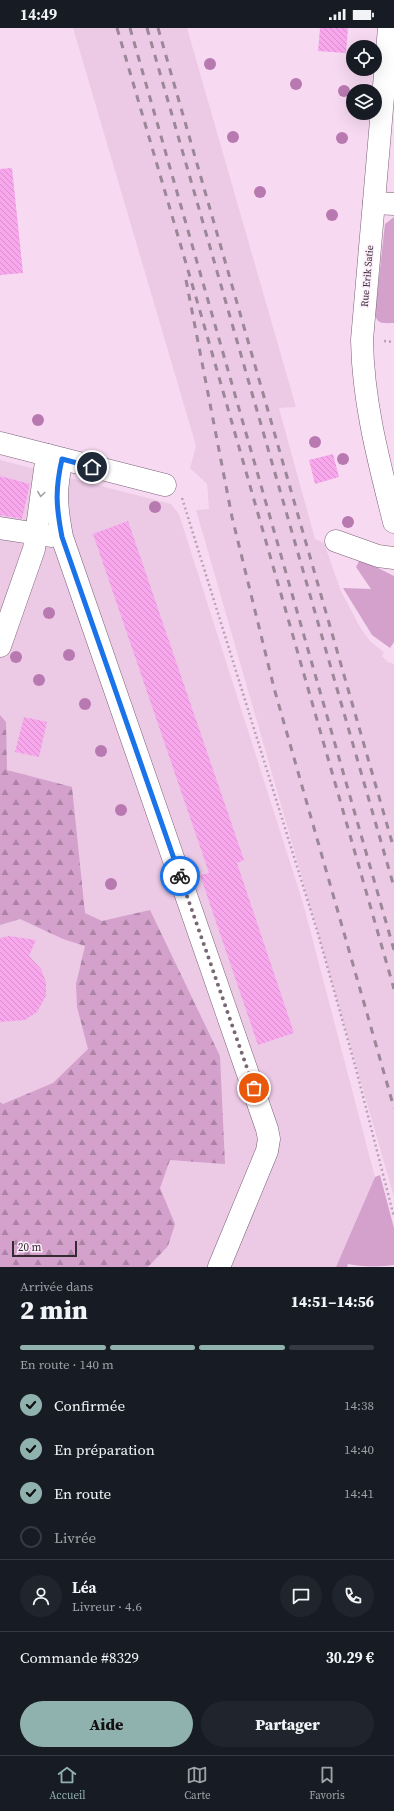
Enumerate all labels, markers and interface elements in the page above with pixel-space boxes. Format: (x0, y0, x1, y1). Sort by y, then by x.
text: 14:49 (20, 4, 57, 25)
map controls (346, 40, 382, 120)
button: locate (346, 40, 382, 76)
button: layers (346, 84, 382, 120)
street label: Rue Erik Satie (358, 244, 376, 308)
pin (75, 450, 109, 484)
icon: home (81, 456, 103, 478)
one-way arrow (37, 491, 46, 497)
courier (160, 856, 200, 896)
icon: bike (169, 865, 191, 887)
pin (237, 1071, 271, 1105)
icon: bag (243, 1077, 265, 1099)
scale bar (12, 1239, 77, 1258)
text: 20 m (18, 1240, 41, 1255)
text: Arrivée dans (20, 1278, 93, 1295)
text: 14:51–14:56 (291, 1291, 374, 1312)
text: 2 min (20, 1292, 88, 1328)
text: En route · 140 m (20, 1356, 114, 1373)
icon: check (20, 1394, 42, 1416)
text: Confirmée (54, 1395, 125, 1416)
text: 14:38 (344, 1397, 374, 1414)
icon: check (20, 1438, 42, 1460)
text: En préparation (54, 1439, 155, 1460)
text: 14:40 (344, 1441, 374, 1458)
icon: check (20, 1482, 42, 1504)
text: En route (54, 1483, 111, 1504)
text: 14:41 (344, 1485, 374, 1502)
text: Livrée (54, 1527, 96, 1548)
button: person (20, 1575, 62, 1617)
button: chat (280, 1575, 322, 1617)
button: phone (332, 1575, 374, 1617)
text: Léa (72, 1577, 96, 1598)
text: Livreur · 4.6 (72, 1598, 142, 1615)
text: Commande #8329 (20, 1647, 139, 1668)
text: 30.29 € (326, 1647, 374, 1668)
button: Aide (20, 1701, 193, 1747)
button: Partager (201, 1701, 374, 1747)
tab: Accueil (49, 1764, 86, 1803)
tab: Carte (184, 1764, 211, 1803)
tab: Favoris (309, 1764, 345, 1803)

